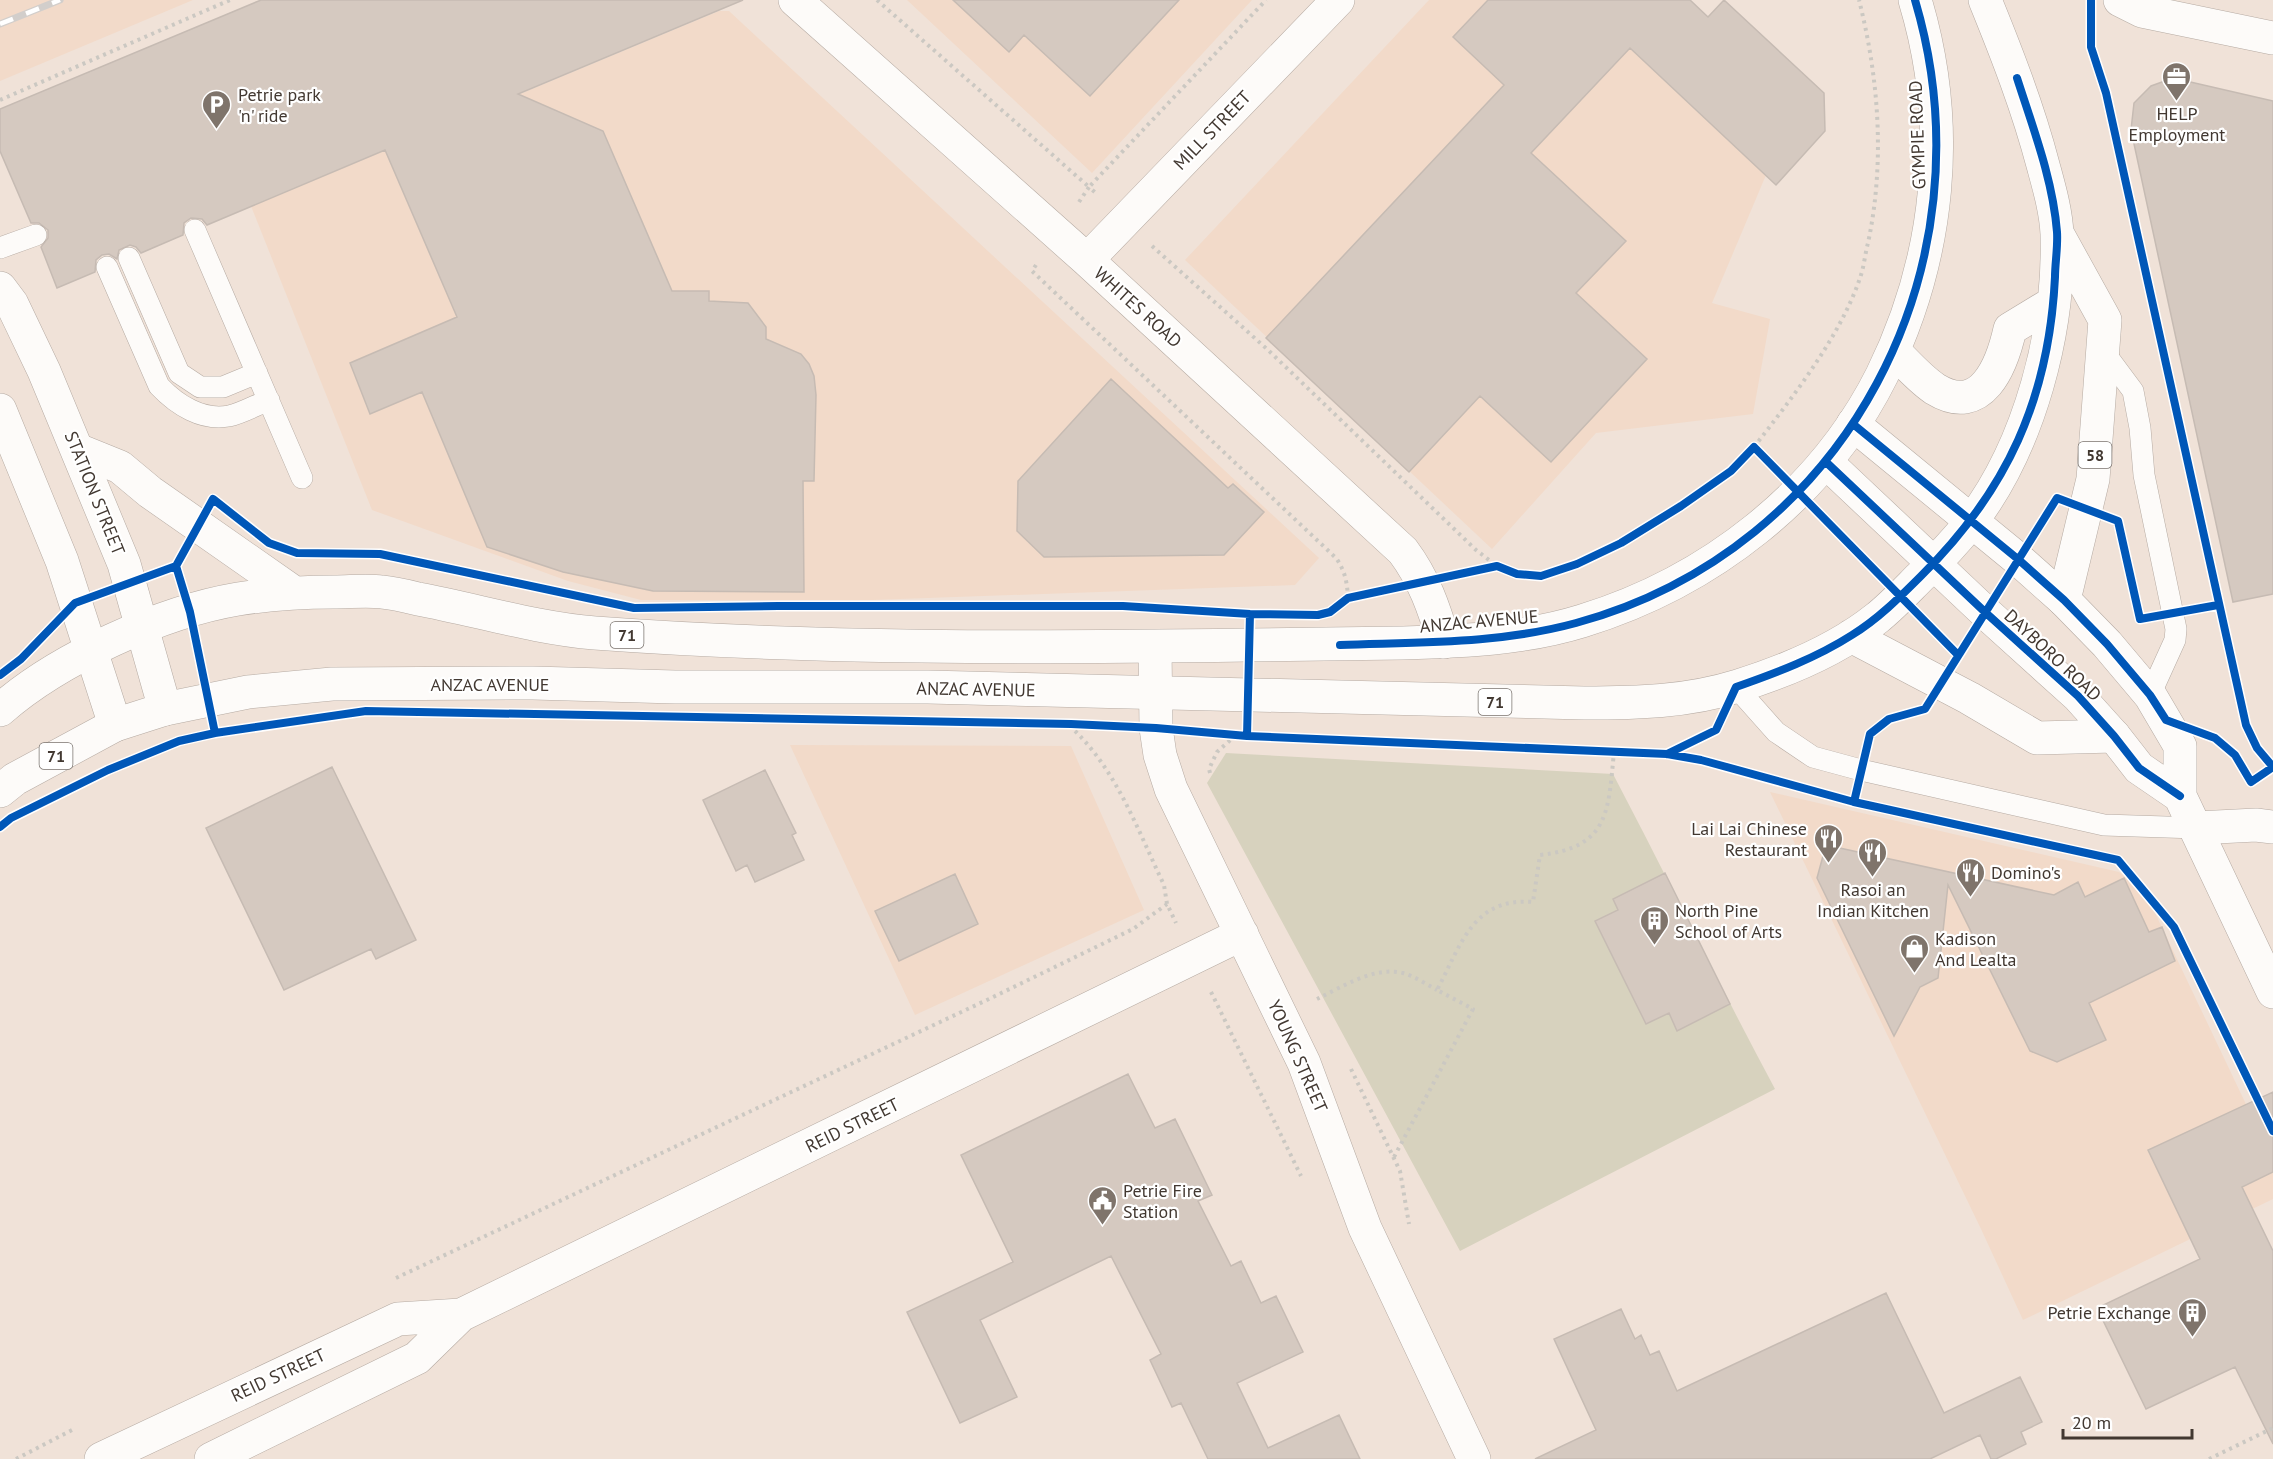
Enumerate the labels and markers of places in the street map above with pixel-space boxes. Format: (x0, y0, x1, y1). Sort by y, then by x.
office icon: HELP Employment (2161, 60, 2193, 102)
place label: Petrie park 'n' ride (238, 83, 321, 127)
parking icon: Petrie park 'n' ride (201, 88, 233, 130)
place label: HELP Employment (2129, 102, 2225, 146)
place label: Lai Lai Chinese Restaurant (1691, 817, 1807, 861)
restaurant icon: Lai Lai Chinese Restaurant (1812, 822, 1844, 864)
restaurant icon: Rasoi an Indian Kitchen (1857, 836, 1889, 878)
restaurant icon: Domino's (1954, 856, 1986, 898)
place label: Domino's (1991, 861, 2061, 884)
place label: Rasoi an Indian Kitchen (1817, 878, 1929, 922)
place label: North Pine School of Arts (1675, 899, 1782, 943)
building icon: North Pine School of Arts (1638, 904, 1670, 946)
place label: Kadison And Lealta (1935, 927, 2016, 971)
shop icon: Kadison And Lealta (1898, 932, 1930, 974)
place label: Petrie Fire Station (1123, 1179, 1202, 1223)
public building icon: Petrie Fire Station (1086, 1184, 1118, 1226)
building icon: Petrie Exchange (2176, 1296, 2208, 1338)
place label: Petrie Exchange (2047, 1301, 2171, 1324)

